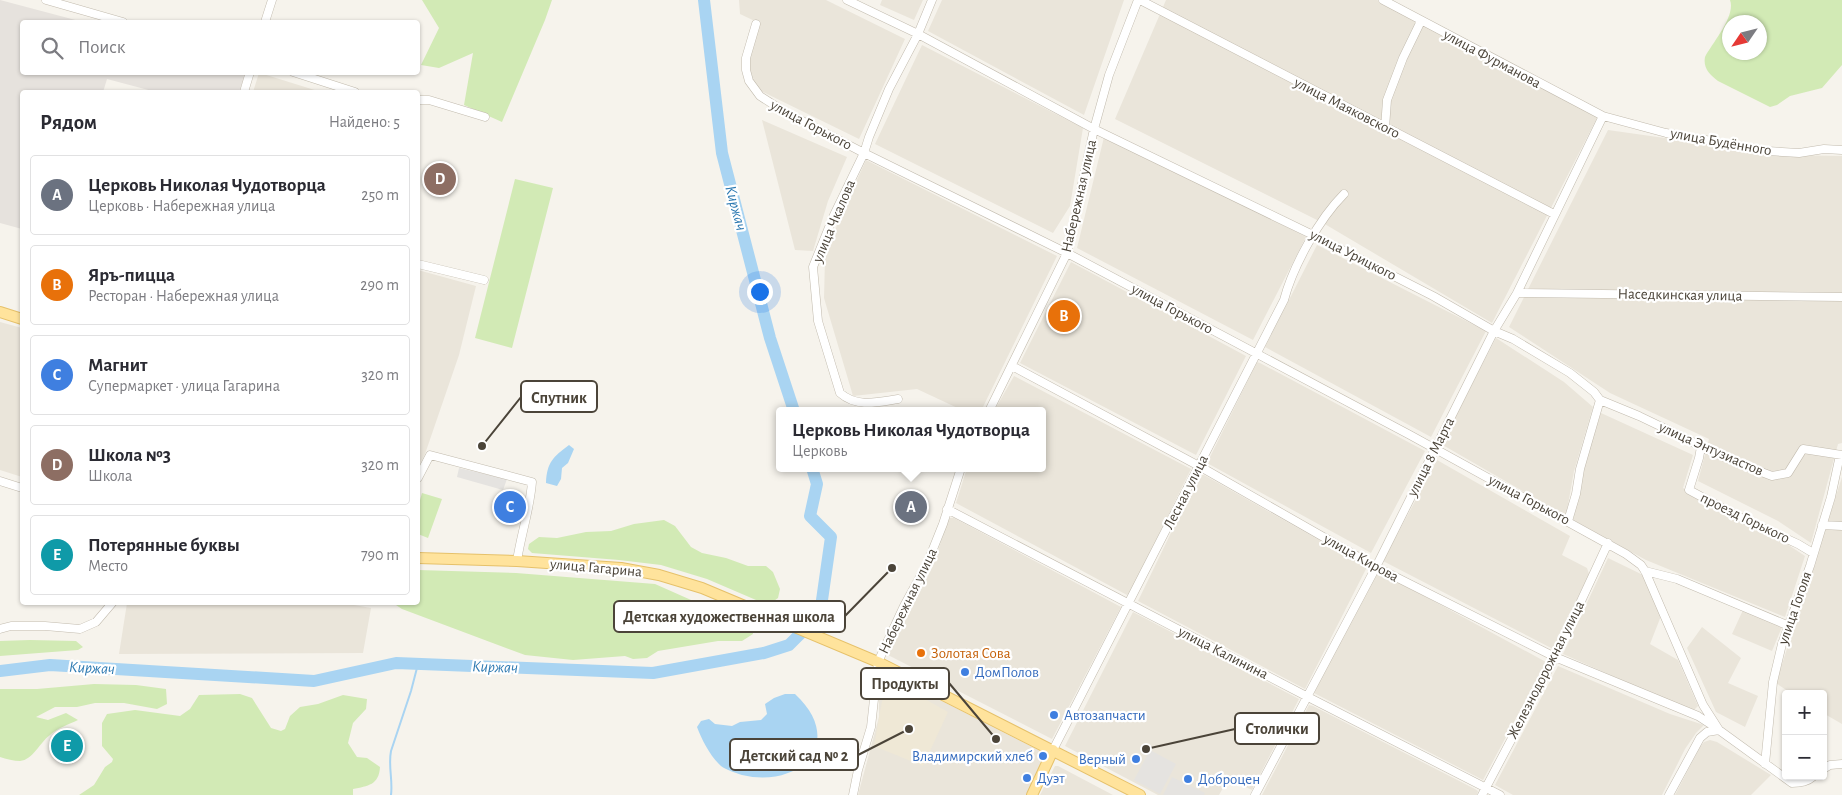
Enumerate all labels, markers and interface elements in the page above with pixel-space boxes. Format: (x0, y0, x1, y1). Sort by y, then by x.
north arrow (1722, 15, 1767, 60)
search box (20, 20, 420, 75)
street label: улица Фурманова (1440, 27, 1543, 91)
icon: search (38, 34, 66, 62)
text: Поиск (78, 38, 125, 57)
street label: улица Маяковского (1291, 74, 1402, 141)
street label: улица Горького (767, 97, 854, 153)
text: Рядом (40, 112, 97, 133)
text: Найдено: 5 (329, 114, 400, 130)
street label: улица Будённого (1668, 126, 1773, 158)
street label: Набережная улица (1059, 138, 1099, 254)
pin: D (424, 160, 456, 198)
text: Церковь Николая Чудотворца (88, 176, 326, 195)
street label: улица Чкалова (809, 177, 858, 265)
water label: Киржач (721, 184, 750, 233)
text: A (52, 187, 62, 203)
text: 250 m (361, 187, 399, 203)
text: Церковь · Набережная улица (88, 198, 275, 214)
street label: улица Урицкого (1306, 226, 1399, 283)
text: Яръ-пицца (88, 266, 175, 285)
text: B (52, 277, 62, 293)
text: 290 m (360, 277, 399, 293)
your location (747, 279, 773, 305)
street label: улица Горького (1128, 281, 1215, 337)
street label: Наседкинская улица (1618, 286, 1743, 304)
text: Ресторан · Набережная улица (88, 288, 279, 304)
pin: B (1048, 297, 1080, 335)
text: Магнит (88, 356, 147, 375)
text: C (53, 367, 61, 383)
text: 320 m (361, 367, 399, 383)
text: Супермаркет · улица Гагарина (88, 378, 280, 394)
callout: Спутник (521, 381, 597, 412)
text: Спутник (531, 390, 587, 407)
popup (776, 407, 1046, 472)
street label: улица 8 Марта (1404, 415, 1457, 500)
street label: улица Энтузиастов (1656, 419, 1765, 479)
text: Церковь Николая Чудотворца (792, 421, 1030, 440)
text: Церковь (792, 443, 847, 459)
text: Школа №3 (88, 446, 171, 465)
street label: Лесная улица (1161, 452, 1211, 532)
text: D (52, 457, 62, 473)
text: 320 m (361, 457, 399, 473)
text: Школа (88, 468, 132, 484)
street label: улица Горького (1485, 472, 1572, 528)
pin: C (494, 488, 526, 526)
pin: A (895, 488, 927, 526)
street label: проезд Горького (1698, 490, 1792, 546)
street label: улица Кирова (1320, 531, 1401, 585)
text: Потерянные буквы (88, 536, 240, 555)
street label: Набережная улица (876, 546, 940, 656)
text: E (53, 547, 61, 563)
text: 790 m (361, 547, 399, 563)
street label: улица Гагарина (548, 556, 643, 580)
text: Место (88, 558, 128, 574)
street label: улица Гоголя (1775, 570, 1814, 647)
street label: Железнодорожная улица (1505, 598, 1587, 741)
callout: Детская художественная школа (614, 601, 845, 632)
text: Детская художественная школа (623, 609, 835, 626)
street label: улица Калинина (1175, 623, 1271, 682)
place label: Золотая Сова (931, 646, 1011, 661)
marker: Золотая Сова (915, 647, 927, 659)
water label: Киржач (472, 658, 518, 677)
water label: Киржач (69, 659, 116, 678)
place label: ДомПолов (975, 665, 1039, 680)
marker: ДомПолов (959, 666, 971, 678)
callout: Продукты (861, 668, 949, 699)
text: Продукты (871, 676, 939, 693)
map controls (1782, 690, 1827, 780)
button: + (1782, 690, 1827, 735)
place label: Автозапчасти (1064, 708, 1146, 723)
marker: Автозапчасти (1048, 709, 1060, 721)
callout: Столички (1235, 713, 1319, 744)
text: Столички (1245, 721, 1309, 737)
pin: E (51, 727, 83, 765)
button: − (1782, 735, 1827, 780)
callout: Детский сад № 2 (730, 739, 858, 770)
text: Детский сад № 2 (740, 748, 849, 764)
place label: Владимирский хлеб (912, 749, 1033, 764)
marker: Владимирский хлеб (1037, 750, 1049, 762)
place label: Верный (1078, 752, 1126, 767)
marker: Верный (1130, 753, 1142, 765)
place label: Дуэт (1037, 771, 1065, 786)
marker: Дуэт (1021, 772, 1033, 784)
place label: Доброцен (1198, 772, 1260, 787)
marker: Доброцен (1182, 773, 1194, 785)

